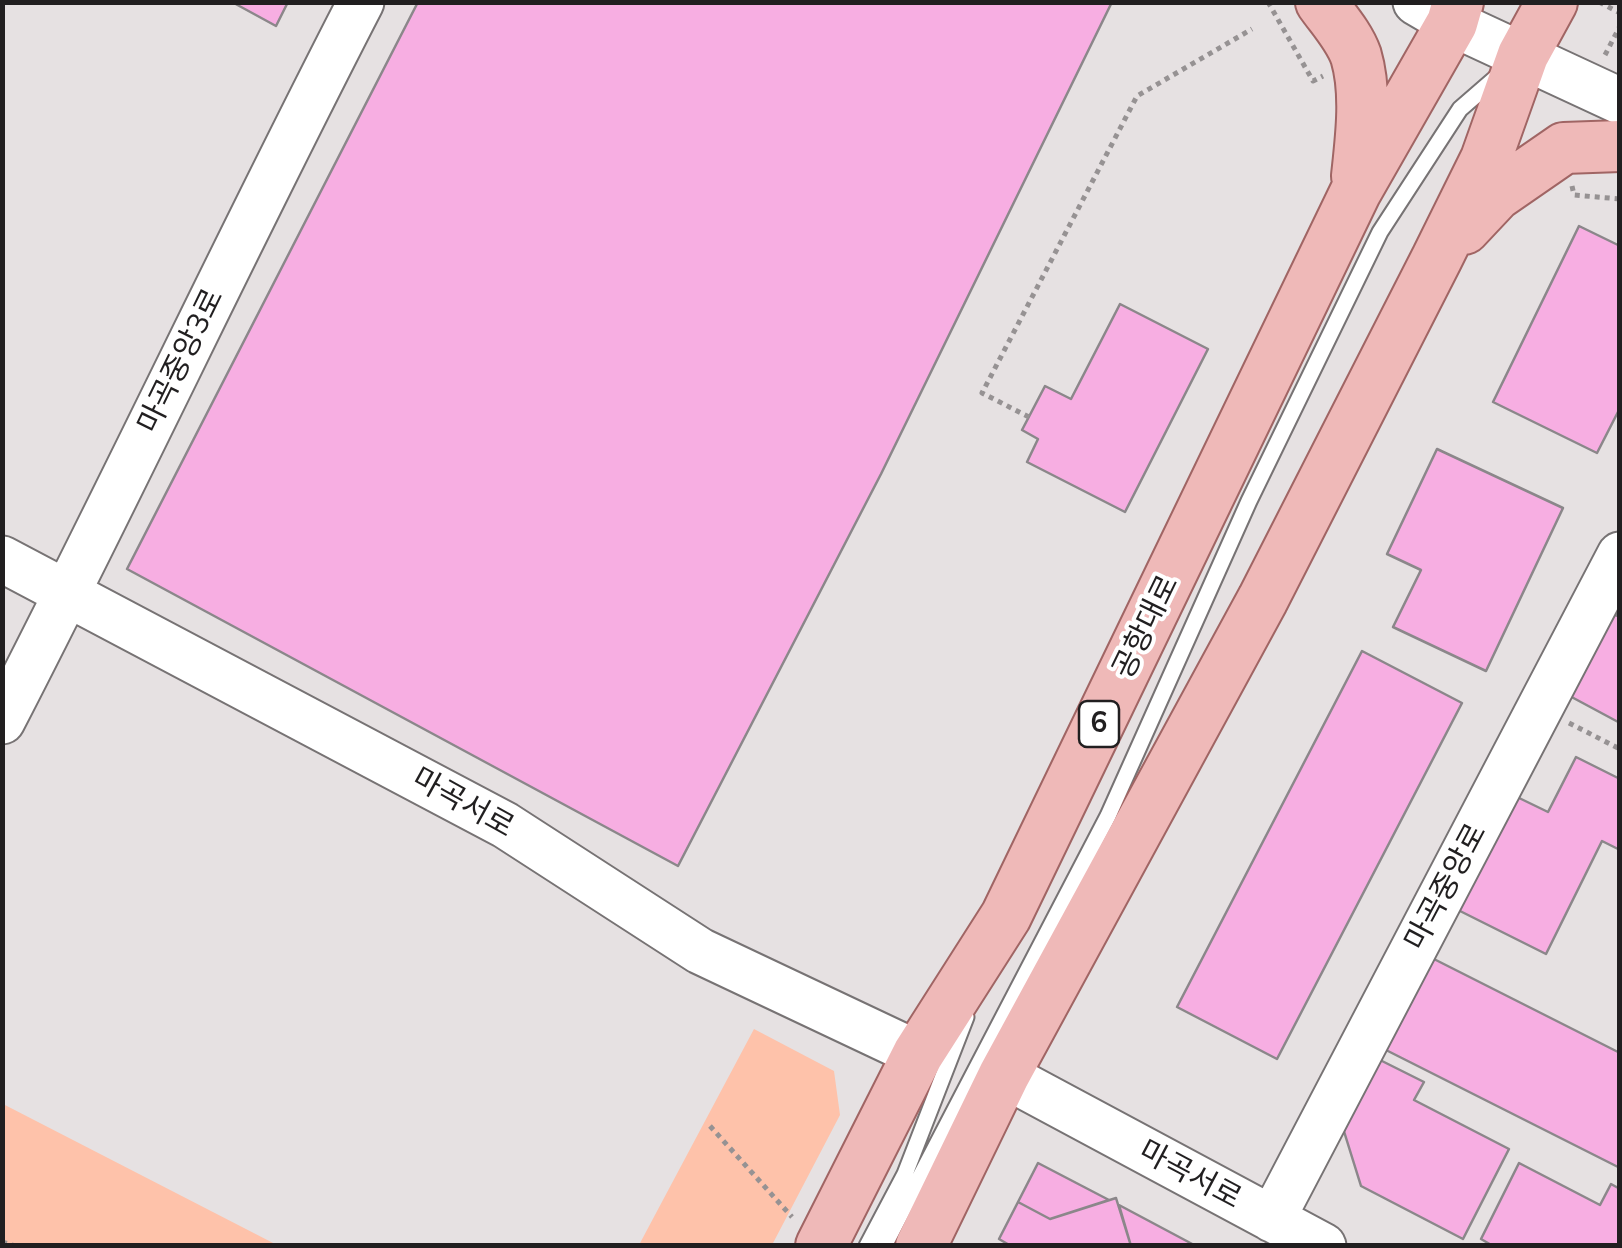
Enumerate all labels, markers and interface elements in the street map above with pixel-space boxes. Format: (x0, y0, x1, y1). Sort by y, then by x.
street label: 마곡중앙3로 (131, 283, 231, 439)
street label: 공항대로 (1106, 569, 1186, 685)
road number: 6 (1079, 701, 1119, 747)
street label: 마곡서로 (406, 760, 520, 846)
street label: 마곡중앙로 (1398, 818, 1494, 956)
street label: 마곡서로 (1133, 1133, 1247, 1217)

